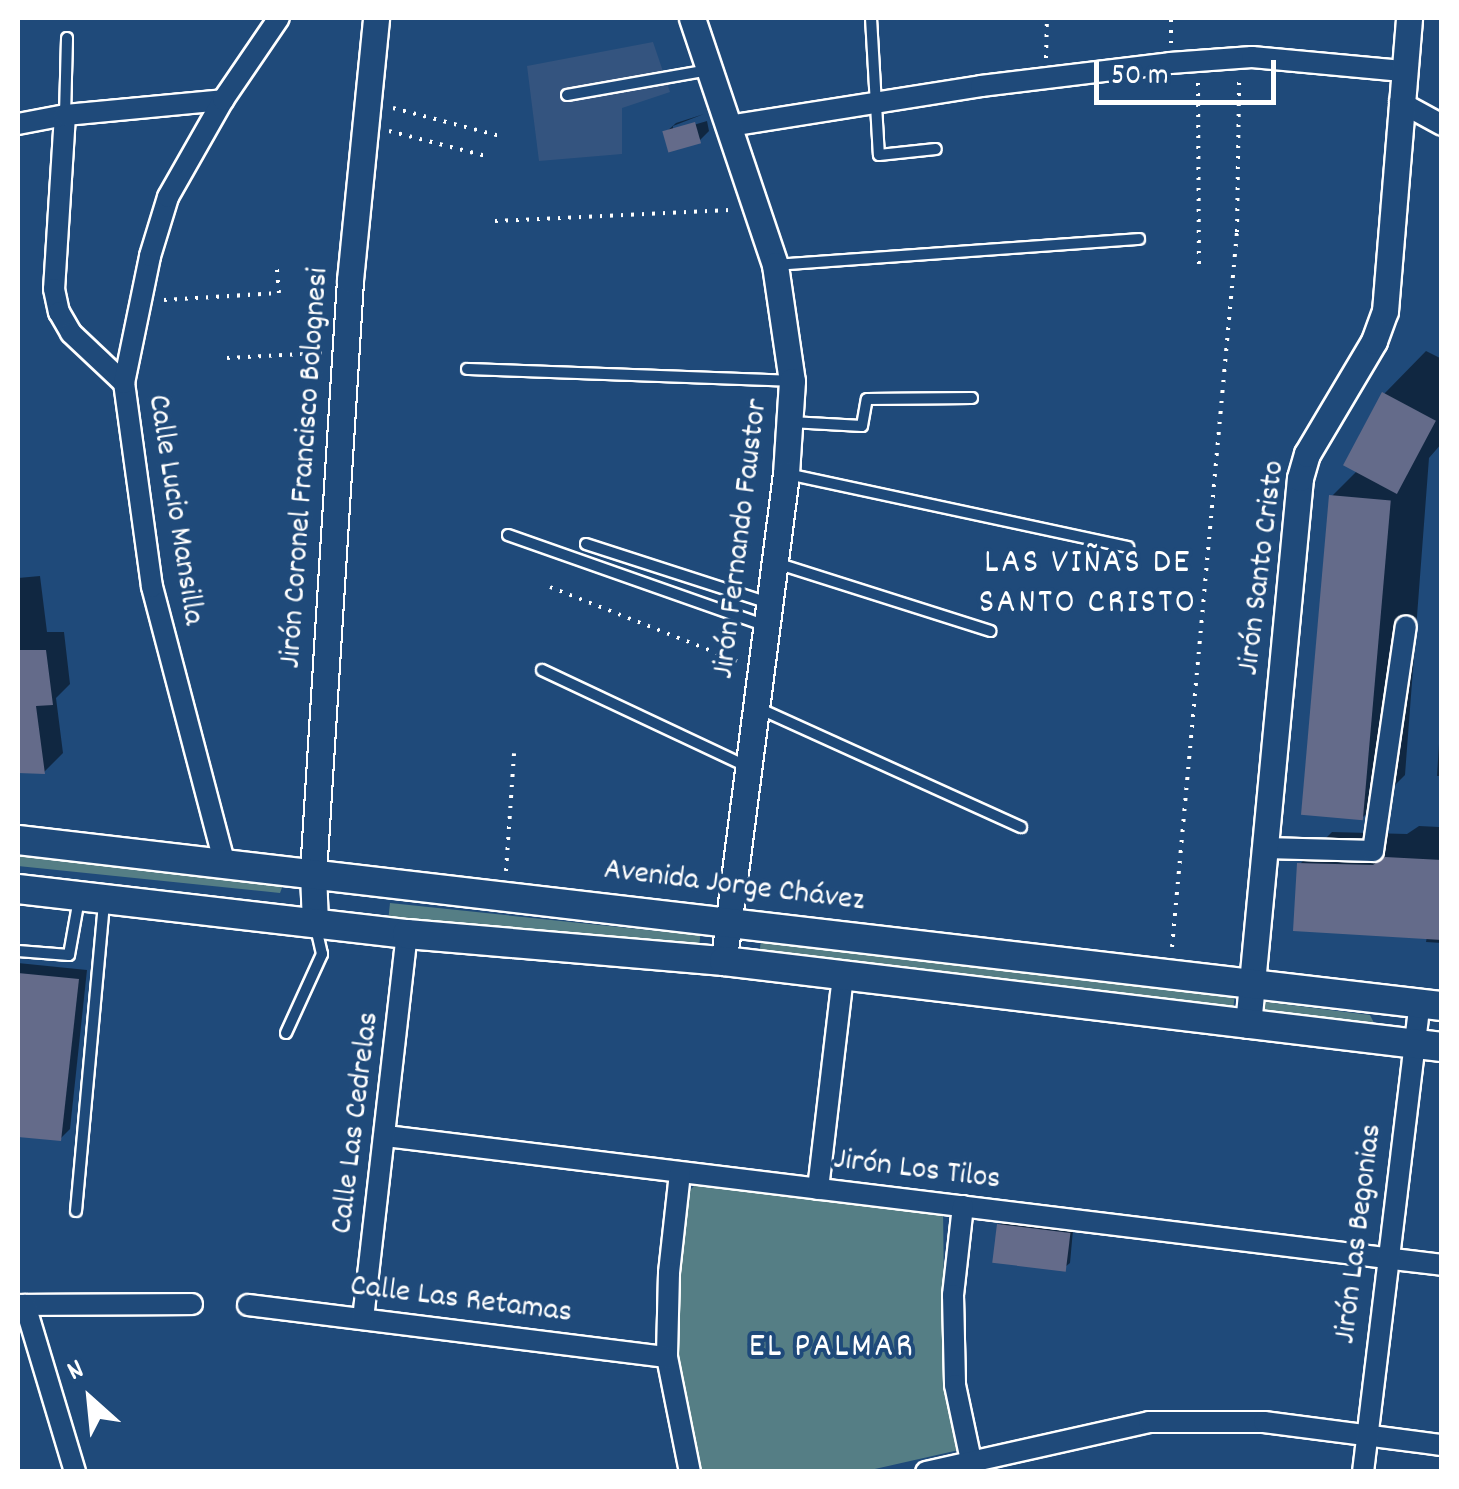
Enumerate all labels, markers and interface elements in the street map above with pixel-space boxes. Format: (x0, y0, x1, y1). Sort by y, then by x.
scale bar (1099, 40, 1282, 102)
text: 50 m (1111, 56, 1169, 99)
street label: Jirón Coronel Francisco Bolognesi (273, 266, 339, 670)
street label: Calle Lucio Mansilla (137, 392, 211, 628)
street label: Jirón Fernando Faustor (706, 397, 778, 681)
street label: Jirón Santo Cristo (1231, 458, 1295, 678)
district label: LAS VIÑAS DE SANTO CRISTO (979, 543, 1197, 625)
street label: Avenida Jorge Chávez (602, 852, 866, 922)
street label: Calle Las Cedrelas (324, 1010, 390, 1236)
street label: Jirón Las Begonias (1327, 1122, 1393, 1346)
street label: Jirón Los Tilos (831, 1142, 1003, 1200)
street label: Calle Las Retamas (348, 1268, 574, 1334)
district label: EL PALMAR (749, 1327, 915, 1369)
north arrow (40, 1349, 140, 1449)
text: N (61, 1351, 92, 1393)

